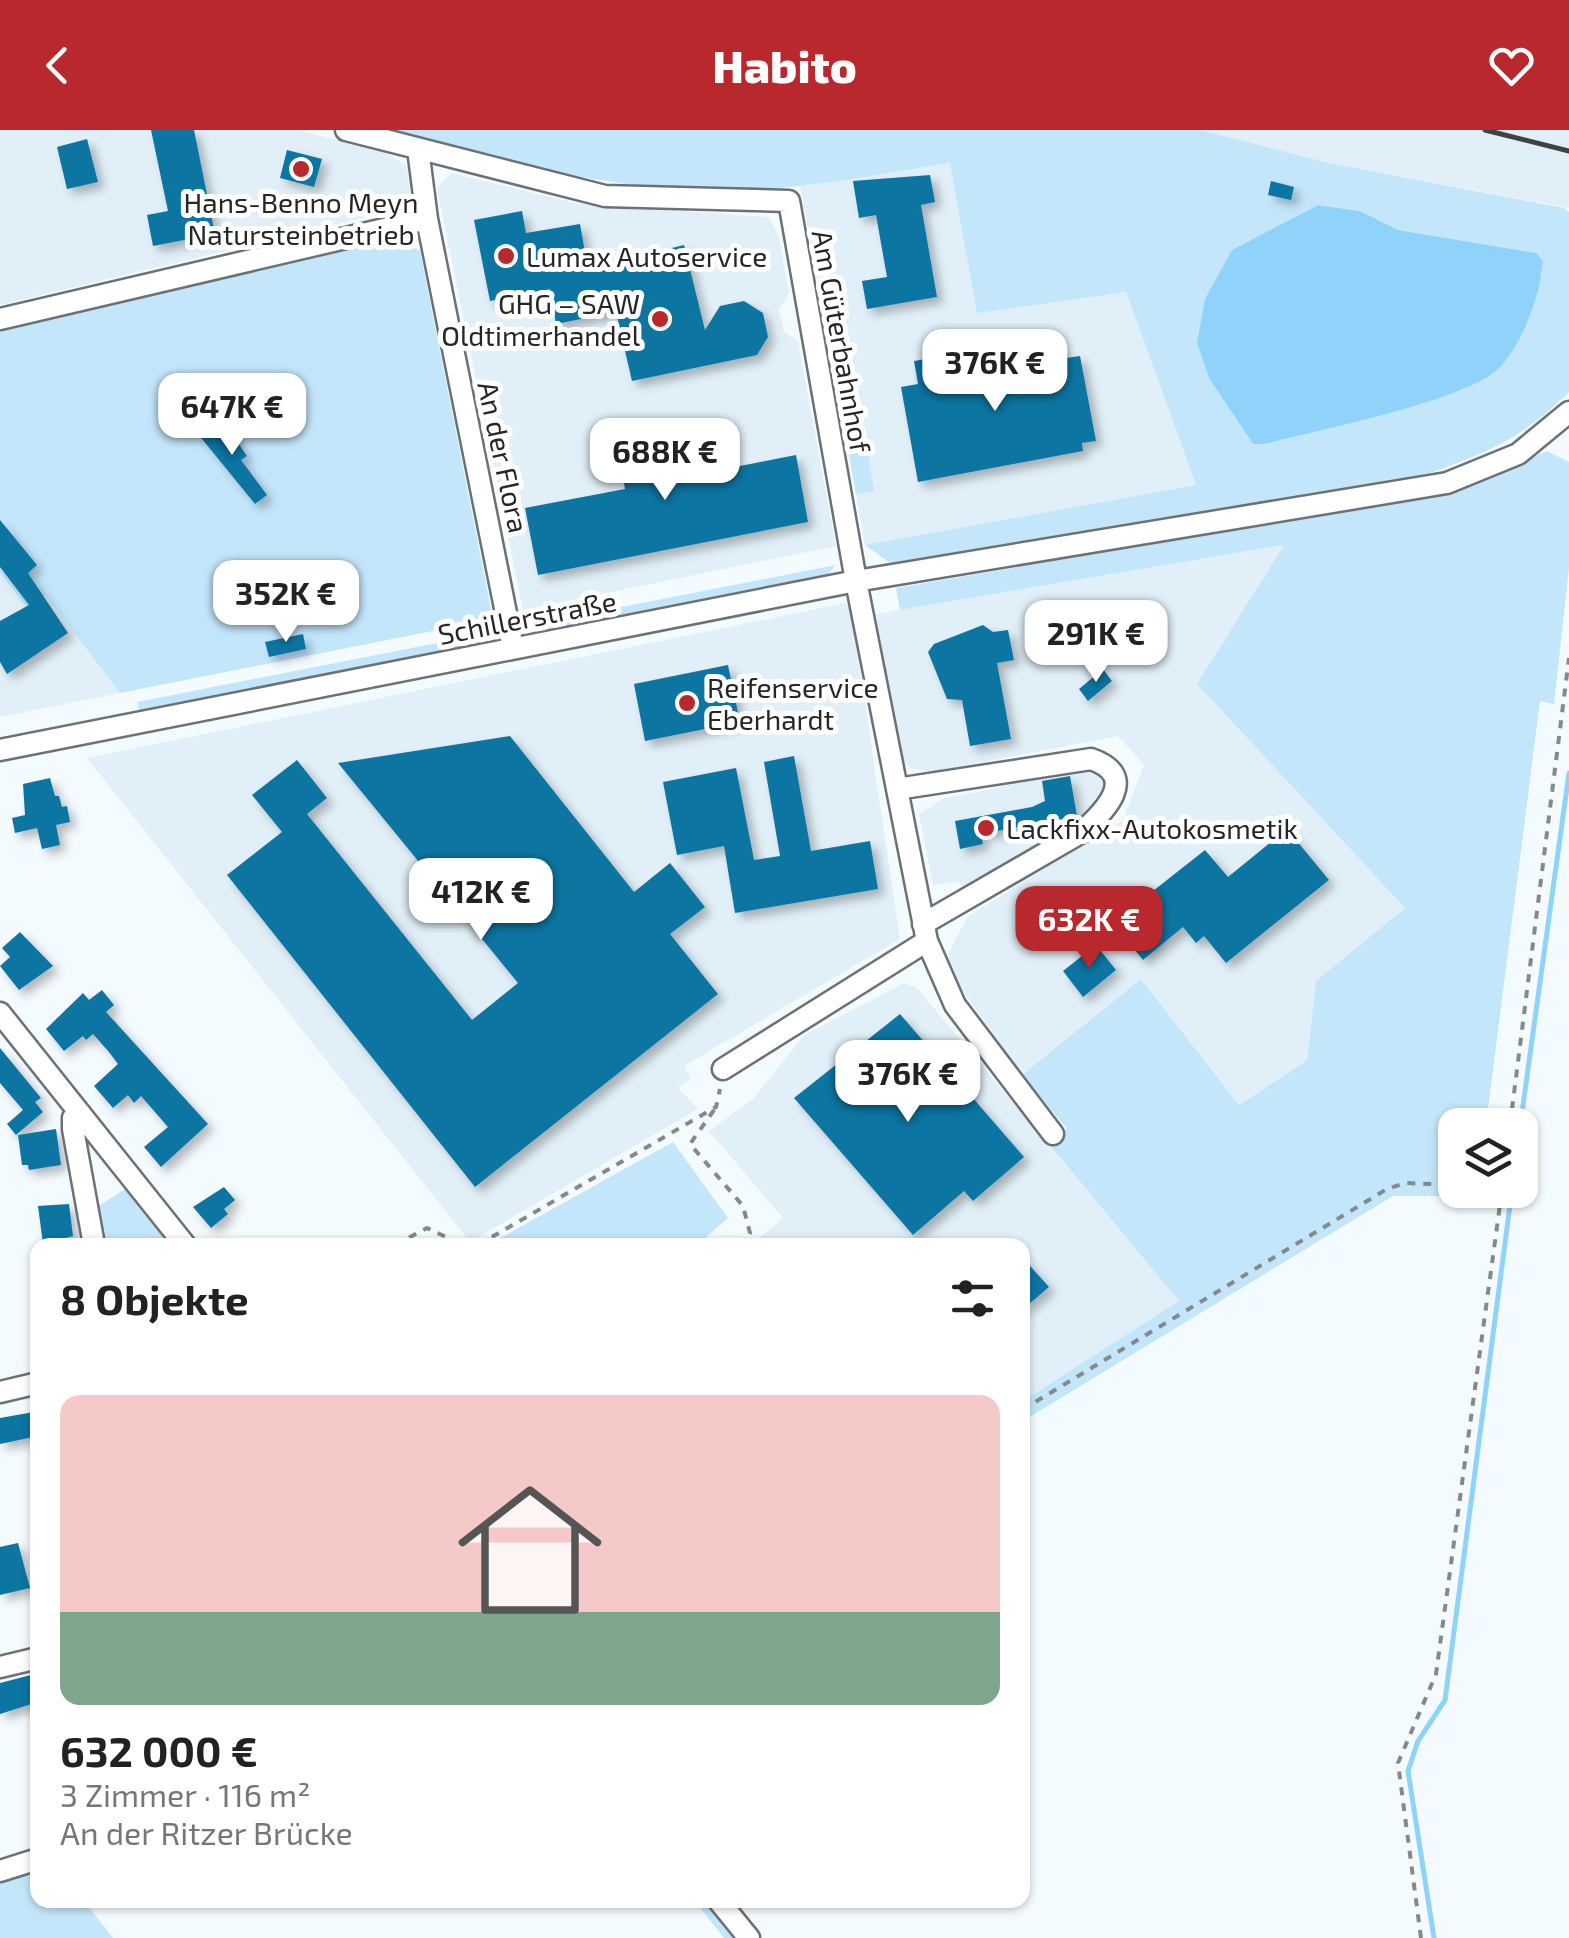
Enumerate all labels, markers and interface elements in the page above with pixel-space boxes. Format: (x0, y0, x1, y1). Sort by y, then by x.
icon: back (30, 38, 85, 93)
text: Habito (712, 38, 857, 92)
icon: heart (1484, 38, 1539, 93)
marker: Hans-Benno Meyn Natursteinbetrieb (290, 158, 312, 180)
place label: Hans-Benno Meyn Natursteinbetrieb (184, 185, 418, 251)
street label: Am Güterbahnhof (806, 227, 879, 456)
place label: Lumax Autoservice (526, 239, 767, 273)
marker: Lumax Autoservice (495, 245, 517, 267)
place label: GHG – SAW Oldtimerhandel (441, 286, 641, 352)
marker: GHG – SAW Oldtimerhandel (649, 308, 671, 330)
pin: 376K € (914, 329, 1076, 414)
text: 376K € (944, 342, 1046, 380)
pin: 647K € (151, 373, 313, 458)
street label: An der Flora (471, 378, 537, 536)
text: 647K € (180, 386, 284, 424)
pin: 688K € (584, 418, 746, 503)
text: 688K € (612, 431, 718, 469)
pin: 352K € (205, 560, 367, 645)
text: 352K € (235, 573, 337, 611)
street label: Schillerstraße (435, 583, 619, 651)
pin: 291K € (1015, 600, 1177, 685)
text: 291K € (1047, 613, 1145, 651)
place label: Reifenservice Eberhardt (707, 670, 879, 736)
marker: Reifenservice Eberhardt (676, 692, 698, 714)
place label: Lackfixx-Autokosmetik (1006, 811, 1298, 845)
marker: Lackfixx-Autokosmetik (975, 817, 997, 839)
pin: 412K € (400, 858, 562, 943)
text: 412K € (431, 871, 531, 909)
pin: 632K € (1008, 886, 1170, 971)
text: 632K € (1037, 899, 1141, 937)
pin: 376K € (827, 1040, 989, 1125)
text: 376K € (857, 1053, 959, 1091)
map controls (1438, 1108, 1538, 1208)
button: layers (1438, 1108, 1538, 1208)
icon: filters (945, 1271, 1000, 1326)
text: 8 Objekte (60, 1273, 249, 1323)
icon: home (440, 1460, 620, 1640)
text: 632 000 € (60, 1725, 258, 1775)
text: 3 Zimmer · 116 m² (60, 1775, 310, 1813)
text: An der Ritzer Brücke (60, 1813, 353, 1851)

